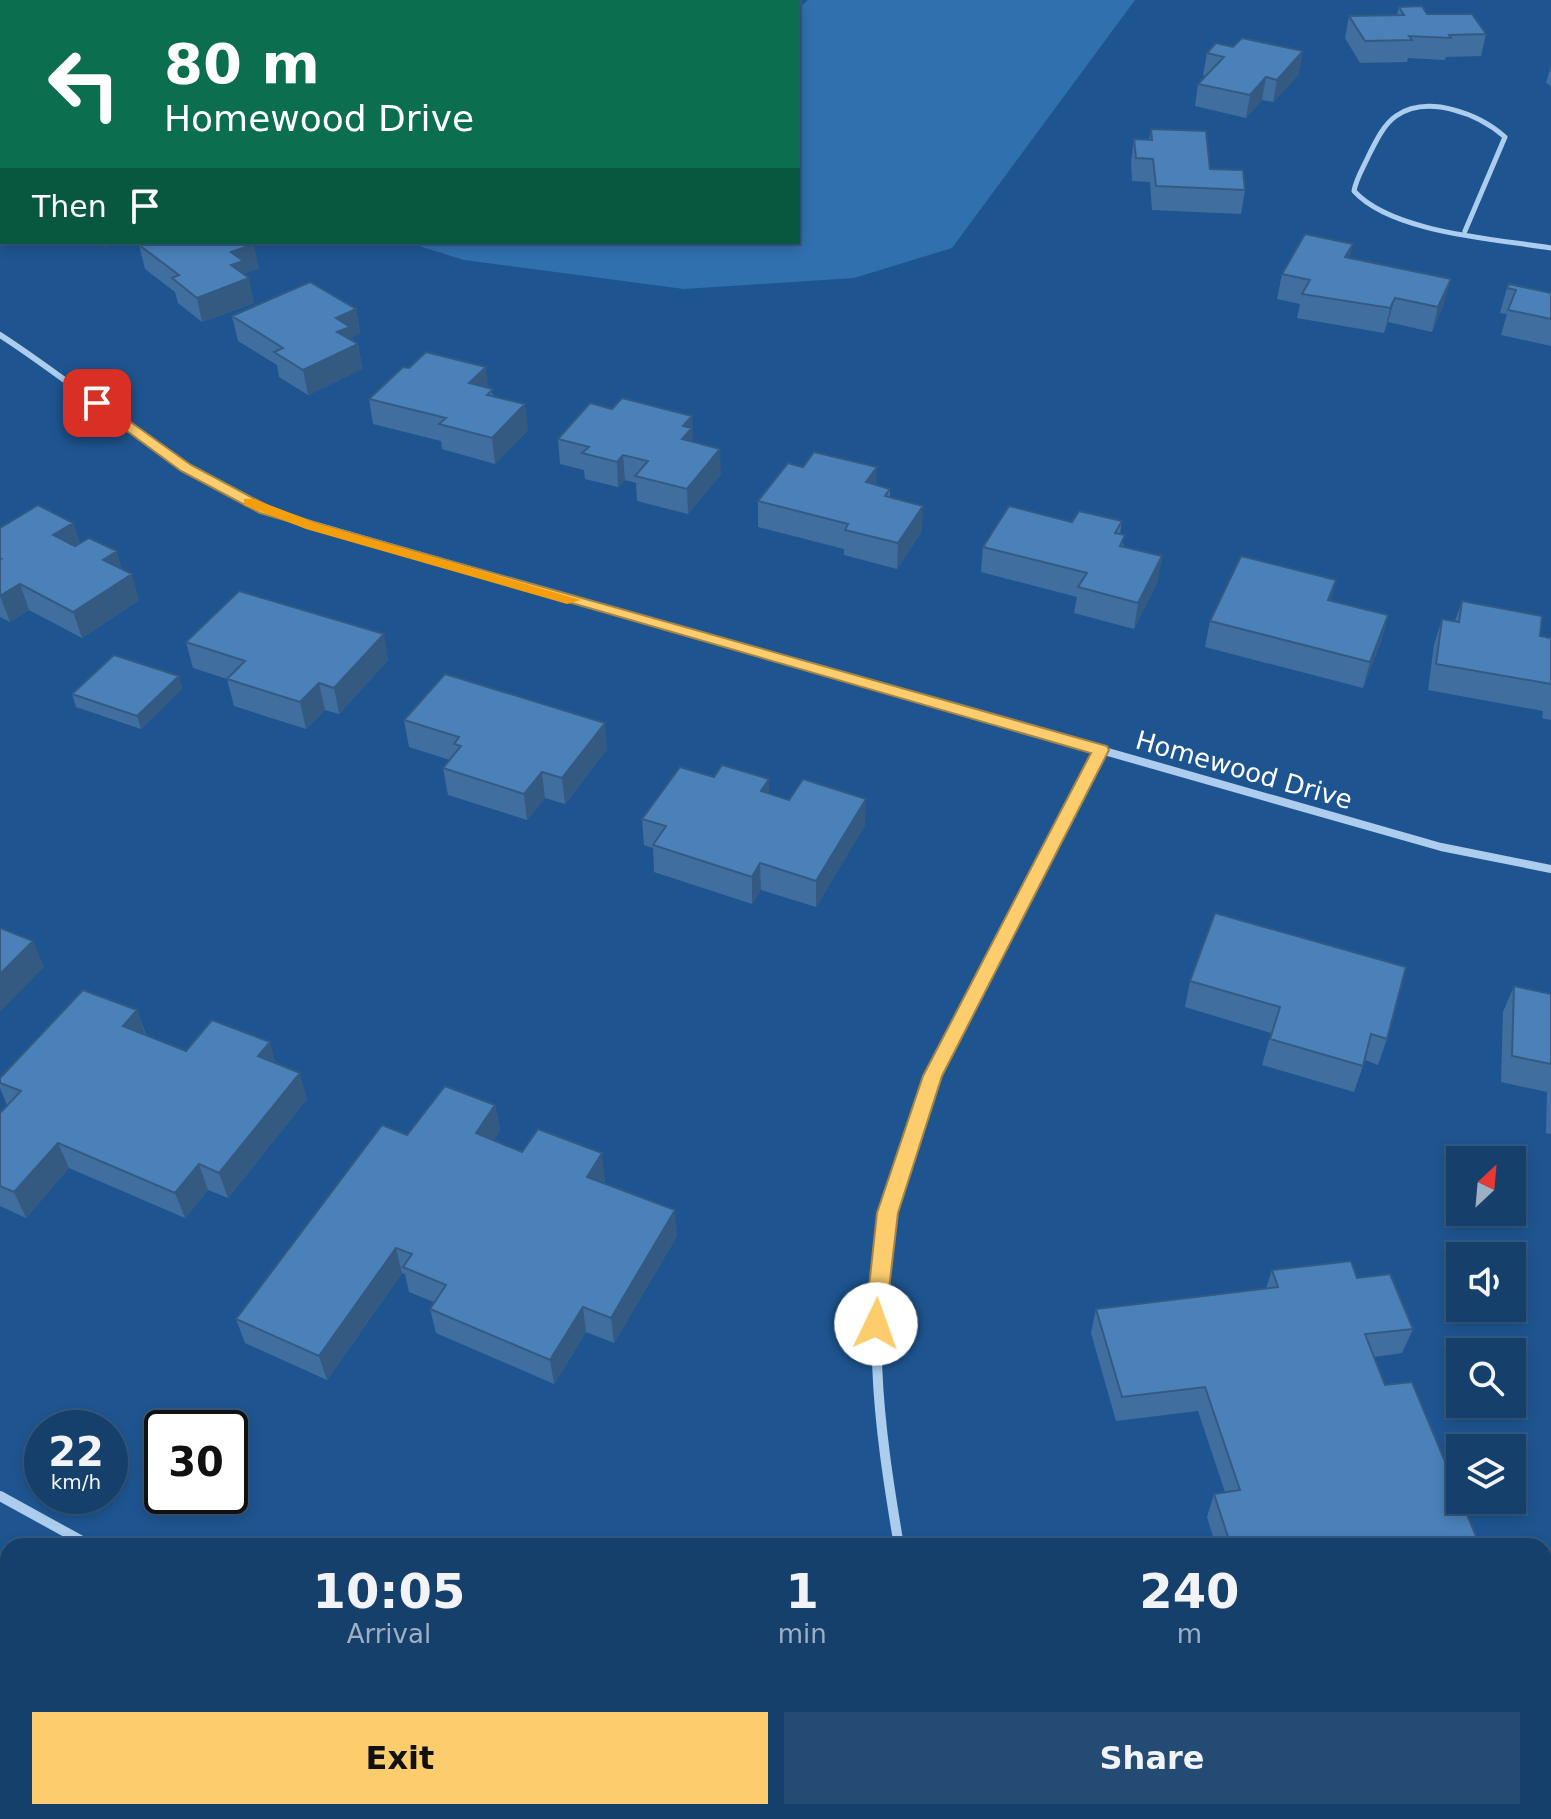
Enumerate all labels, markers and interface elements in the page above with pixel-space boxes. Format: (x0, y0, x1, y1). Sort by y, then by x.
text: 80 m (164, 31, 320, 96)
icon: left (32, 32, 136, 136)
text: Homewood Drive (164, 98, 474, 139)
icon: arrive (123, 184, 167, 228)
text: Then (32, 189, 107, 224)
pin (63, 369, 131, 437)
icon: arrive (75, 381, 119, 425)
street label: Homewood Drive (1132, 725, 1356, 815)
north arrow (1446, 1146, 1526, 1226)
map controls (1446, 1146, 1526, 1514)
button: sound (1446, 1242, 1526, 1322)
position arrow (834, 1282, 918, 1366)
button: search (1446, 1338, 1526, 1418)
speed limit sign: 30 (144, 1410, 248, 1514)
text: 22 (48, 1429, 104, 1475)
button: layers (1446, 1434, 1526, 1514)
text: km/h (51, 1470, 101, 1494)
text: 10:05 (312, 1563, 465, 1619)
text: 1 (786, 1563, 819, 1619)
text: 240 (1139, 1563, 1239, 1619)
text: Arrival (347, 1619, 431, 1649)
text: min (778, 1619, 827, 1649)
text: m (1177, 1619, 1202, 1649)
button: Exit (32, 1712, 768, 1804)
button: Share (784, 1712, 1520, 1804)

